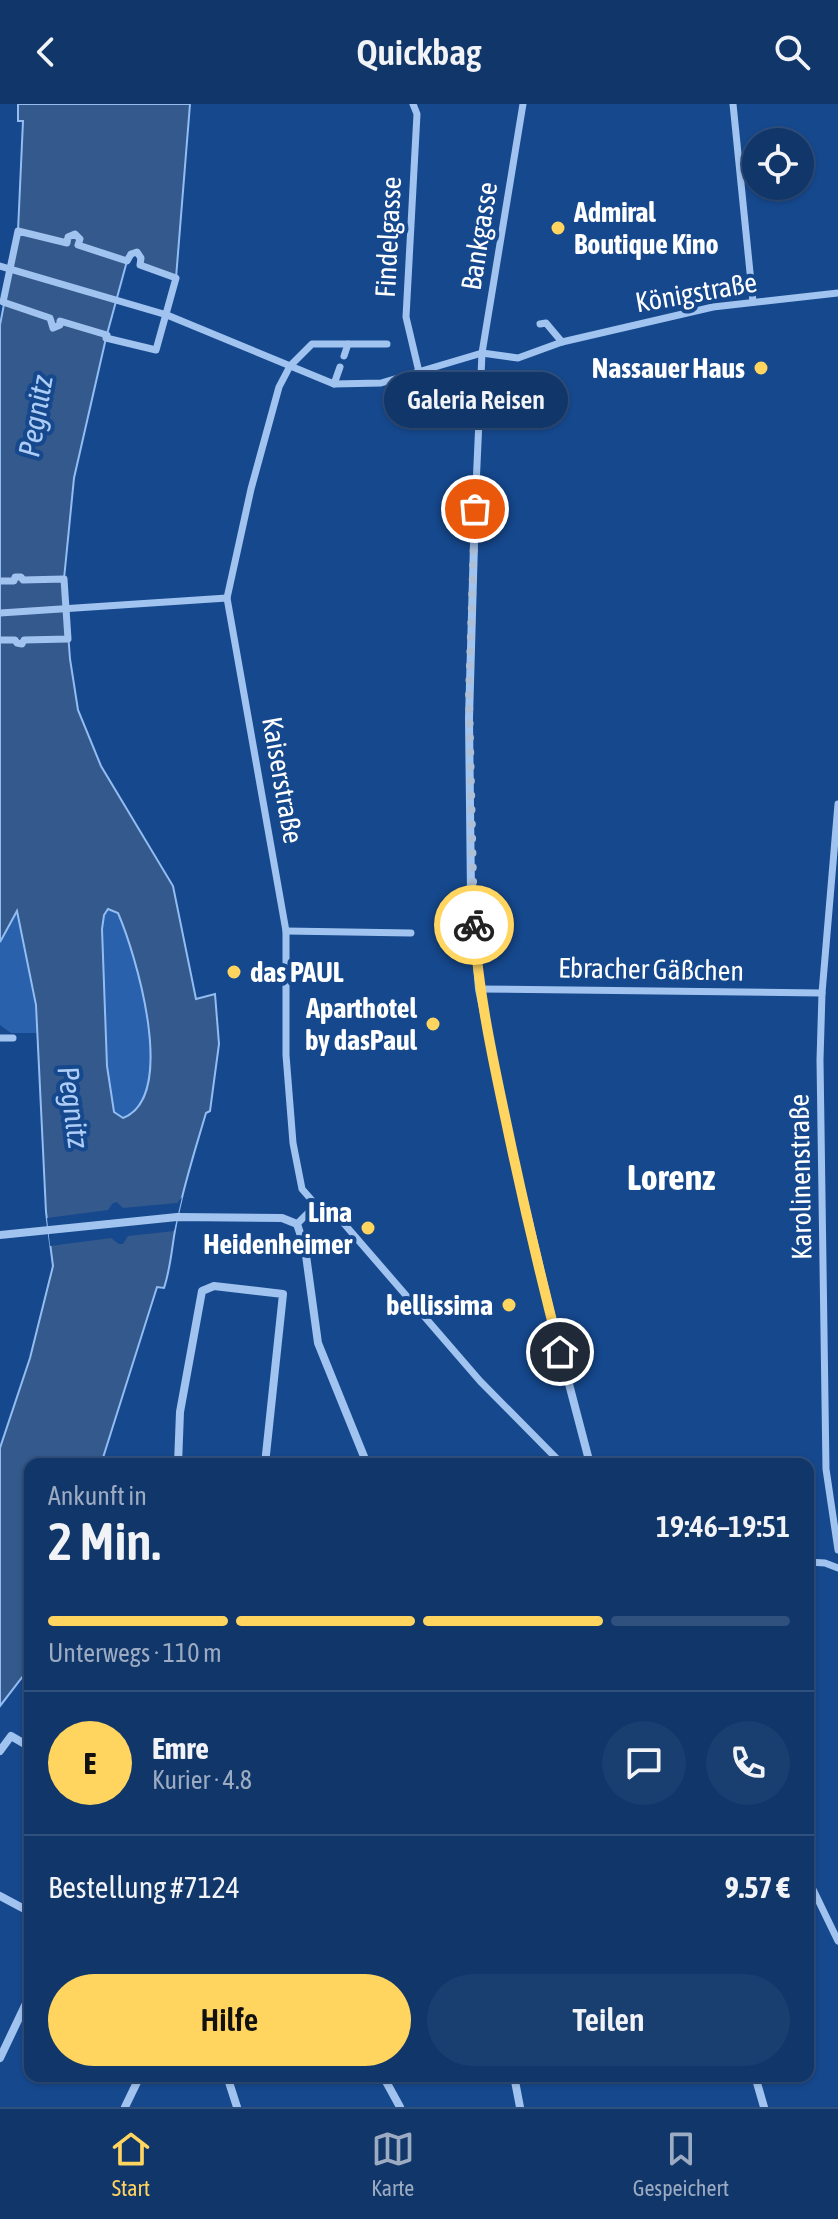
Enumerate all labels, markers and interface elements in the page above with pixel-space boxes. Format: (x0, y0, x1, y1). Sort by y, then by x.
icon: back (24, 30, 68, 74)
icon: search (770, 30, 814, 74)
text: Quickbag (356, 31, 482, 73)
map controls (742, 128, 814, 200)
button: locate (742, 128, 814, 200)
street label: Findelgasse (369, 176, 407, 298)
street label: Bankgasse (455, 180, 503, 292)
place label: Admiral Boutique Kino (573, 196, 719, 260)
marker: Admiral Boutique Kino (549, 219, 567, 237)
street label: Königstraße (633, 266, 759, 318)
place label: Nassauer Haus (592, 352, 745, 384)
marker: Nassauer Haus (752, 359, 770, 377)
water label: Pegnitz (11, 372, 59, 460)
callout: Galeria Reisen (383, 373, 567, 429)
text: Galeria Reisen (407, 385, 545, 415)
pin (441, 475, 509, 543)
icon: bag (453, 487, 497, 531)
street label: Kaiserstraße (256, 714, 310, 846)
courier (434, 885, 514, 965)
icon: bike (452, 903, 496, 947)
street label: Ebracher Gäßchen (558, 951, 744, 987)
place label: das PAUL (250, 956, 344, 988)
marker: das PAUL (225, 963, 243, 981)
place label: Aparthotel by dasPaul (305, 992, 418, 1056)
marker: Aparthotel by dasPaul (424, 1015, 442, 1033)
water label: Pegnitz (51, 1064, 97, 1150)
street label: Karolinenstraße (783, 1094, 817, 1260)
district label: Lorenz (627, 1156, 715, 1198)
place label: Lina Heidenheimer (203, 1196, 353, 1260)
marker: Lina Heidenheimer (359, 1219, 377, 1237)
place label: bellissima (386, 1289, 493, 1321)
marker: bellissima (500, 1296, 518, 1314)
pin (526, 1318, 594, 1386)
icon: home (538, 1330, 582, 1374)
text: Ankunft in (48, 1481, 147, 1511)
text: 19:46–19:51 (656, 1509, 790, 1543)
text: 2 Min. (48, 1511, 161, 1571)
text: Unterwegs · 110 m (48, 1638, 222, 1668)
button: chat (602, 1721, 686, 1805)
button: phone (706, 1721, 790, 1805)
text: Emre (152, 1731, 209, 1765)
text: E (84, 1746, 96, 1780)
text: Kurier · 4.8 (152, 1765, 252, 1795)
text: Bestellung #7124 (48, 1870, 240, 1904)
text: 9.57 € (725, 1870, 790, 1904)
button: Hilfe (48, 1974, 411, 2066)
button: Teilen (427, 1974, 790, 2066)
tab: Start (109, 2127, 153, 2201)
tab: Karte (371, 2127, 415, 2201)
tab: Gespeichert (633, 2127, 729, 2201)

